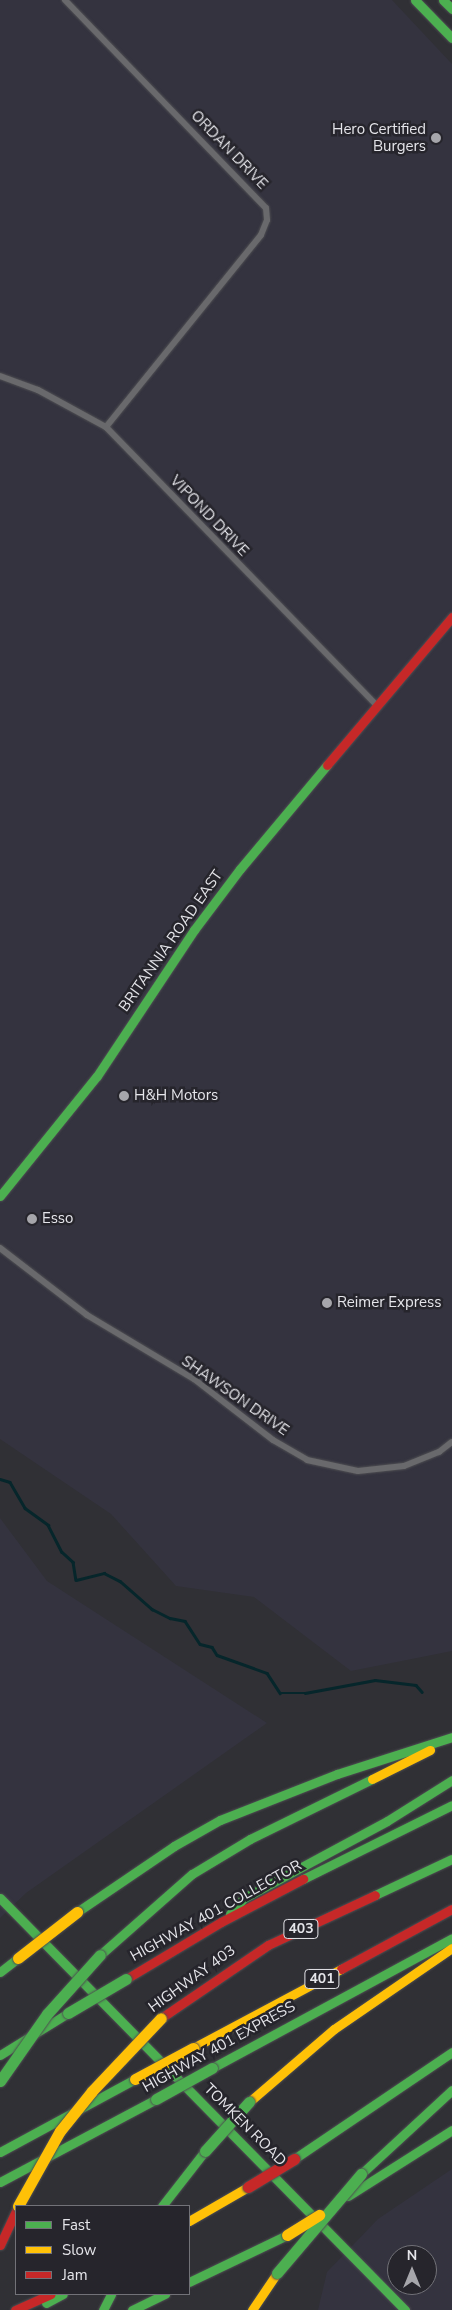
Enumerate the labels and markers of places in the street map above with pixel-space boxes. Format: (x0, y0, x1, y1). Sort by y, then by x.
place label: Hero Certified Burgers (332, 120, 426, 155)
marker: Hero Certified Burgers (430, 132, 442, 144)
place label: H&H Motors (134, 1087, 218, 1105)
marker: H&H Motors (118, 1090, 130, 1102)
place label: Esso (42, 1210, 73, 1228)
marker: Esso (26, 1213, 38, 1225)
place label: Reimer Express (337, 1294, 441, 1312)
marker: Reimer Express (321, 1297, 333, 1309)

